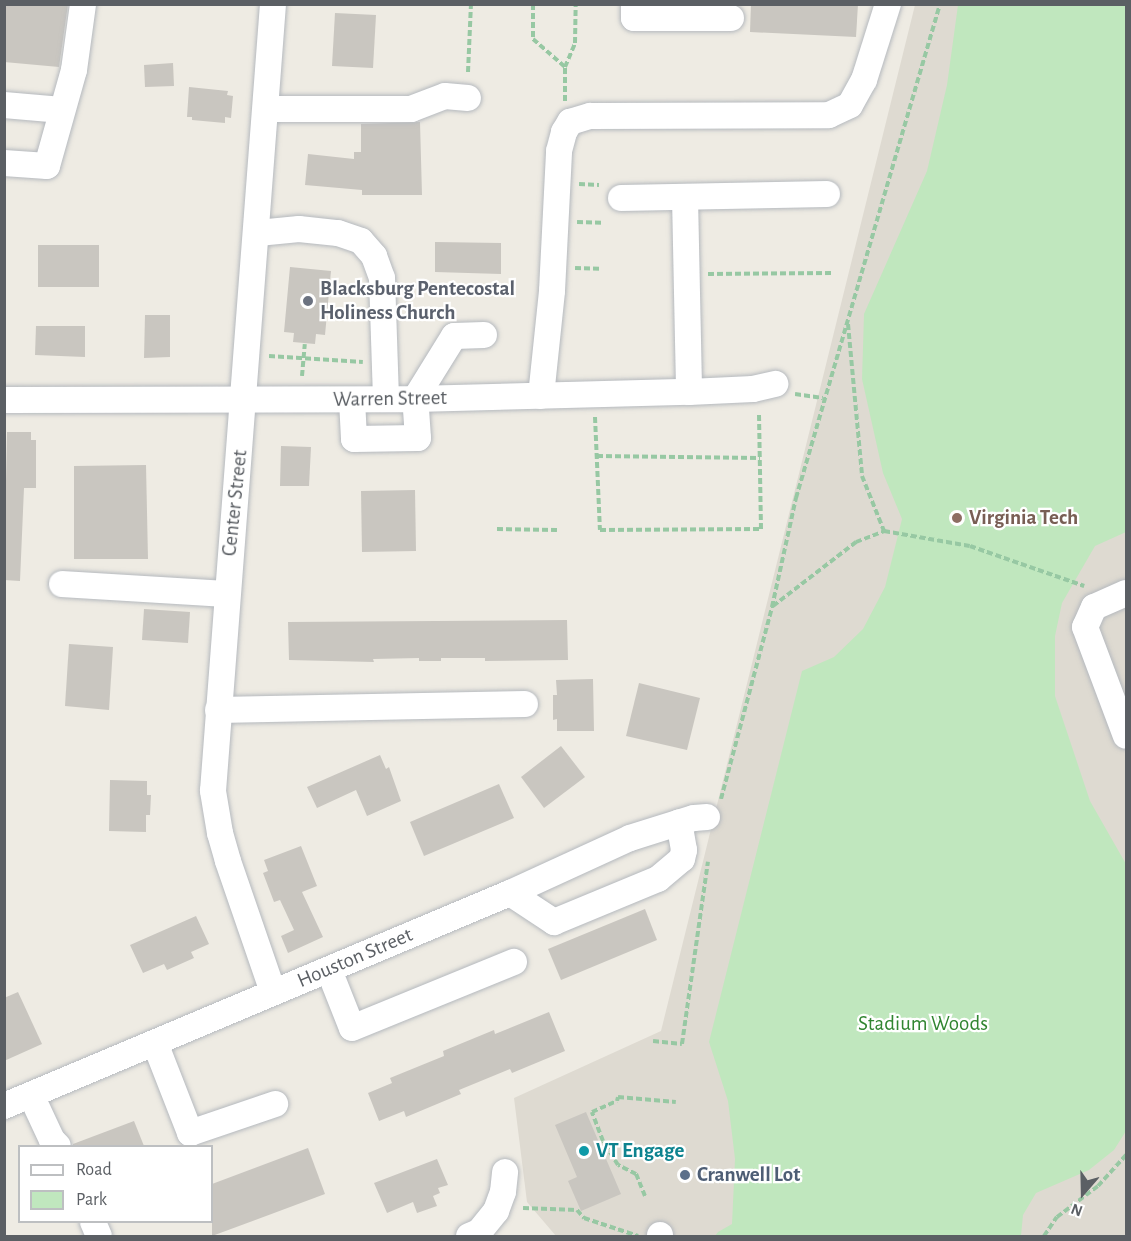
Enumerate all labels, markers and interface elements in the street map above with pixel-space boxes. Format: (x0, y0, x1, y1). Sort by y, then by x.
place label: Blacksburg Pentecostal Holiness Church (320, 276, 515, 326)
marker: Blacksburg Pentecostal Holiness Church (301, 294, 315, 308)
street label: Warren Street (333, 385, 447, 413)
street label: Center Street (217, 449, 253, 557)
place label: Virginia Tech (969, 505, 1078, 531)
marker: Virginia Tech (950, 511, 964, 525)
street label: Houston Street (293, 922, 417, 994)
park label: Stadium Woods (858, 1011, 988, 1037)
place label: VT Engage (596, 1138, 684, 1164)
marker: VT Engage (577, 1144, 591, 1158)
legend (18, 1145, 213, 1223)
text: Road (76, 1161, 112, 1179)
place label: Cranwell Lot (697, 1162, 800, 1188)
north arrow (1053, 1163, 1113, 1223)
marker: Cranwell Lot (678, 1168, 692, 1182)
text: Park (76, 1191, 107, 1209)
text: N (1069, 1200, 1085, 1219)

